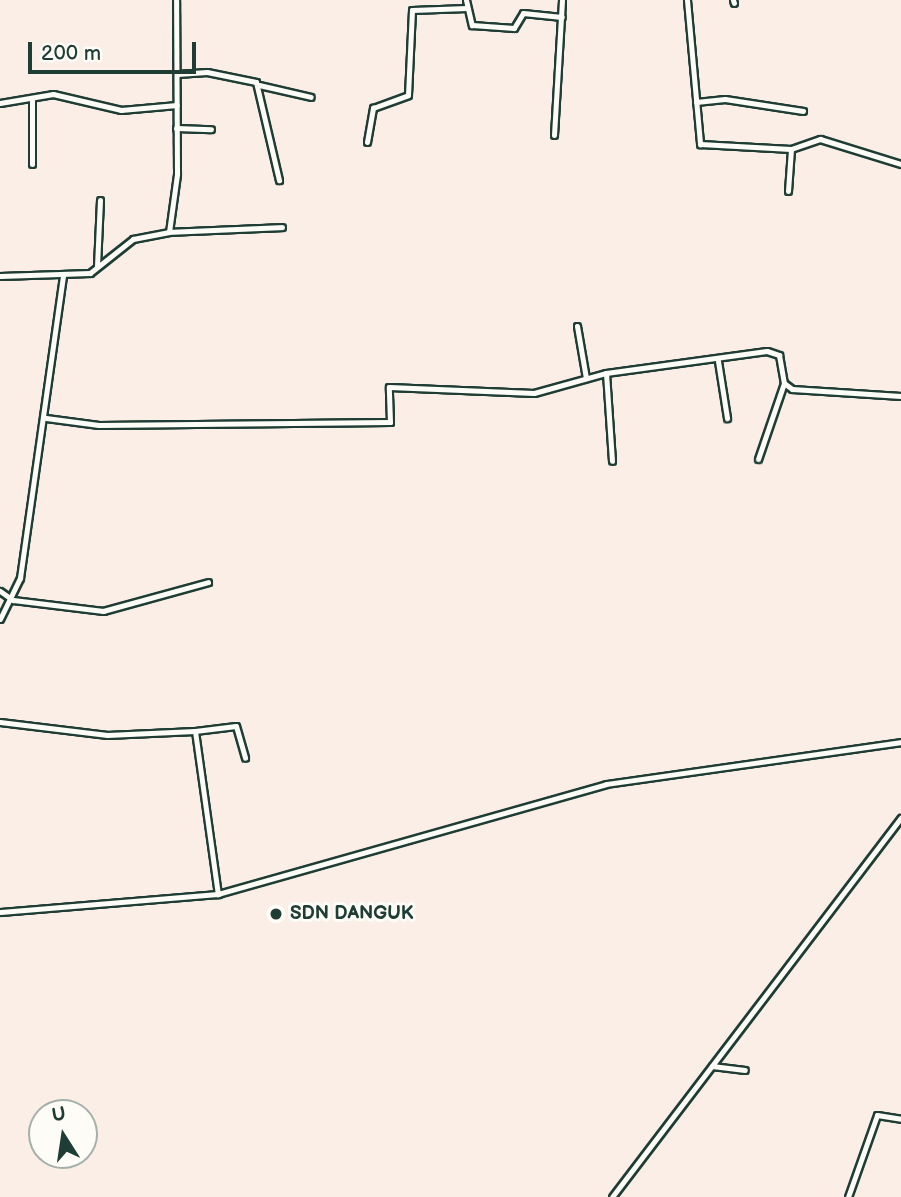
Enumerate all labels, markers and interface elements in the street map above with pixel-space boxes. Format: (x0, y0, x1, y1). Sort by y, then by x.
scale bar (32, 28, 200, 72)
text: 200 m (41, 41, 101, 66)
place label: SDN DANGUK (290, 903, 414, 925)
marker: SDN DANGUK (268, 906, 284, 922)
north arrow (28, 1099, 98, 1169)
text: U (50, 1102, 68, 1128)

